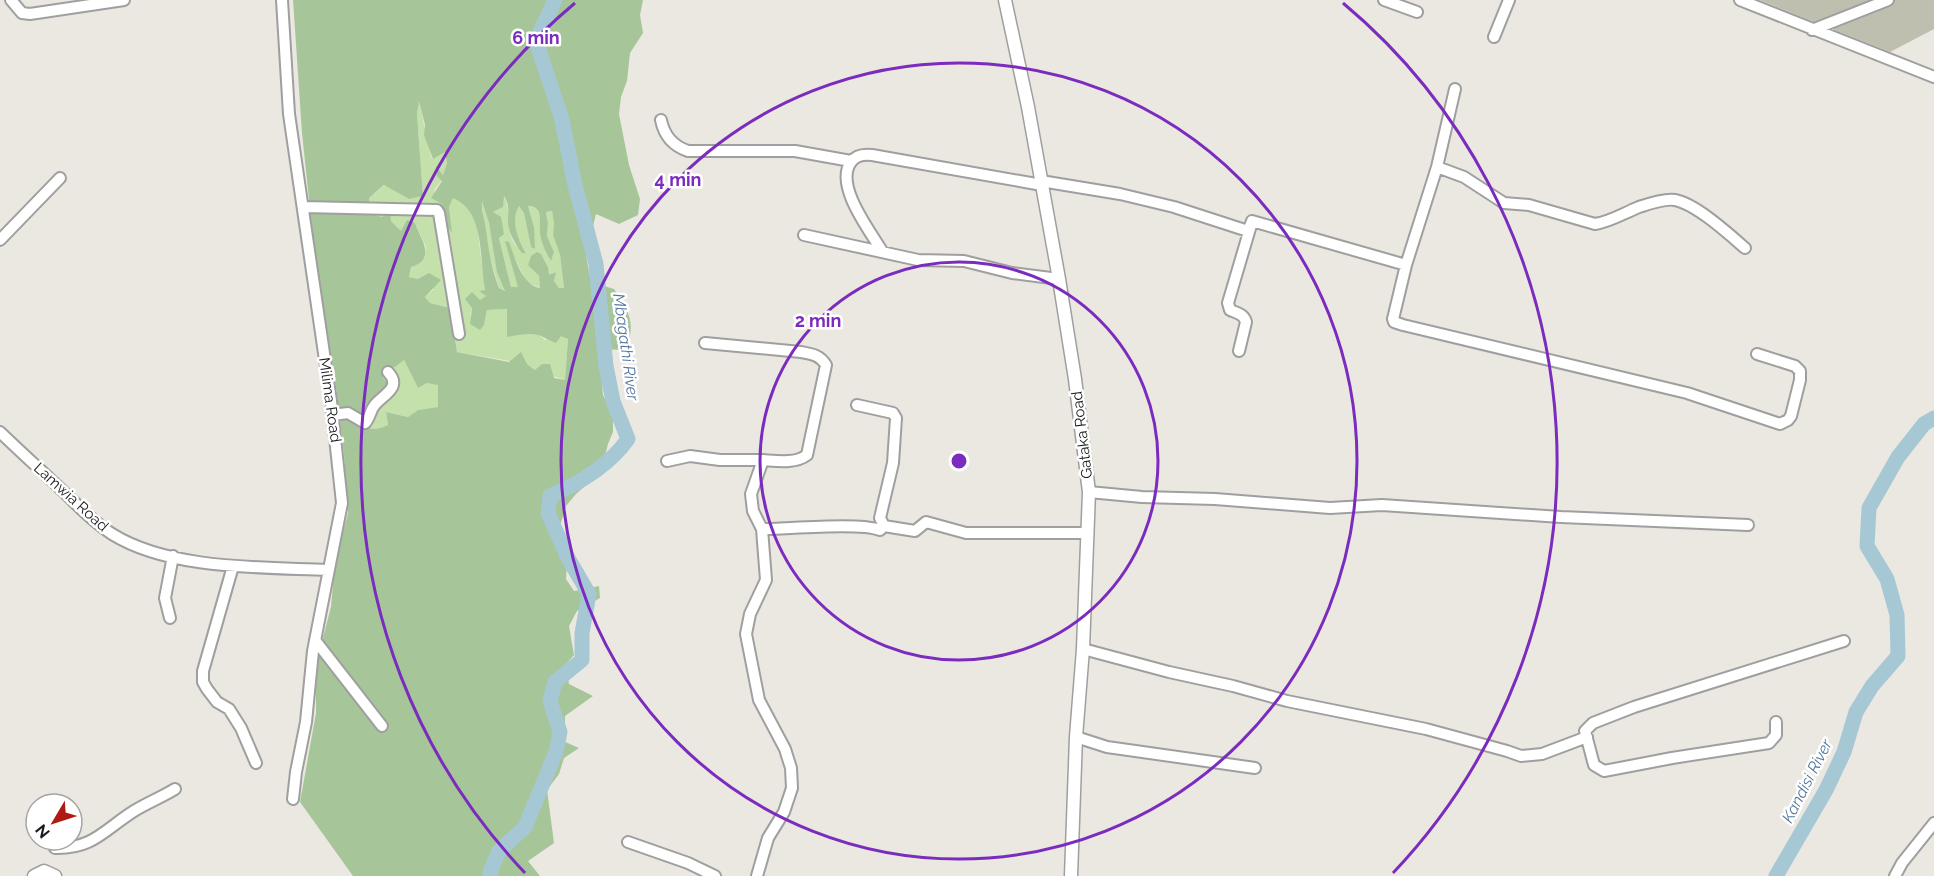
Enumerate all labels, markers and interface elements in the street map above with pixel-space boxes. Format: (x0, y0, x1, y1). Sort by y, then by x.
text: 6 min (512, 27, 560, 48)
text: 4 min (655, 169, 701, 190)
water label: Mbagathi River (609, 292, 643, 402)
text: 2 min (795, 310, 841, 331)
street label: Milima Road (315, 356, 345, 444)
street label: Gataka Road (1068, 390, 1096, 480)
centre of rings (949, 451, 969, 471)
street label: Lamwia Road (30, 459, 112, 535)
water label: Kandisi River (1778, 736, 1836, 826)
north arrow (24, 792, 84, 852)
text: N (32, 820, 54, 842)

